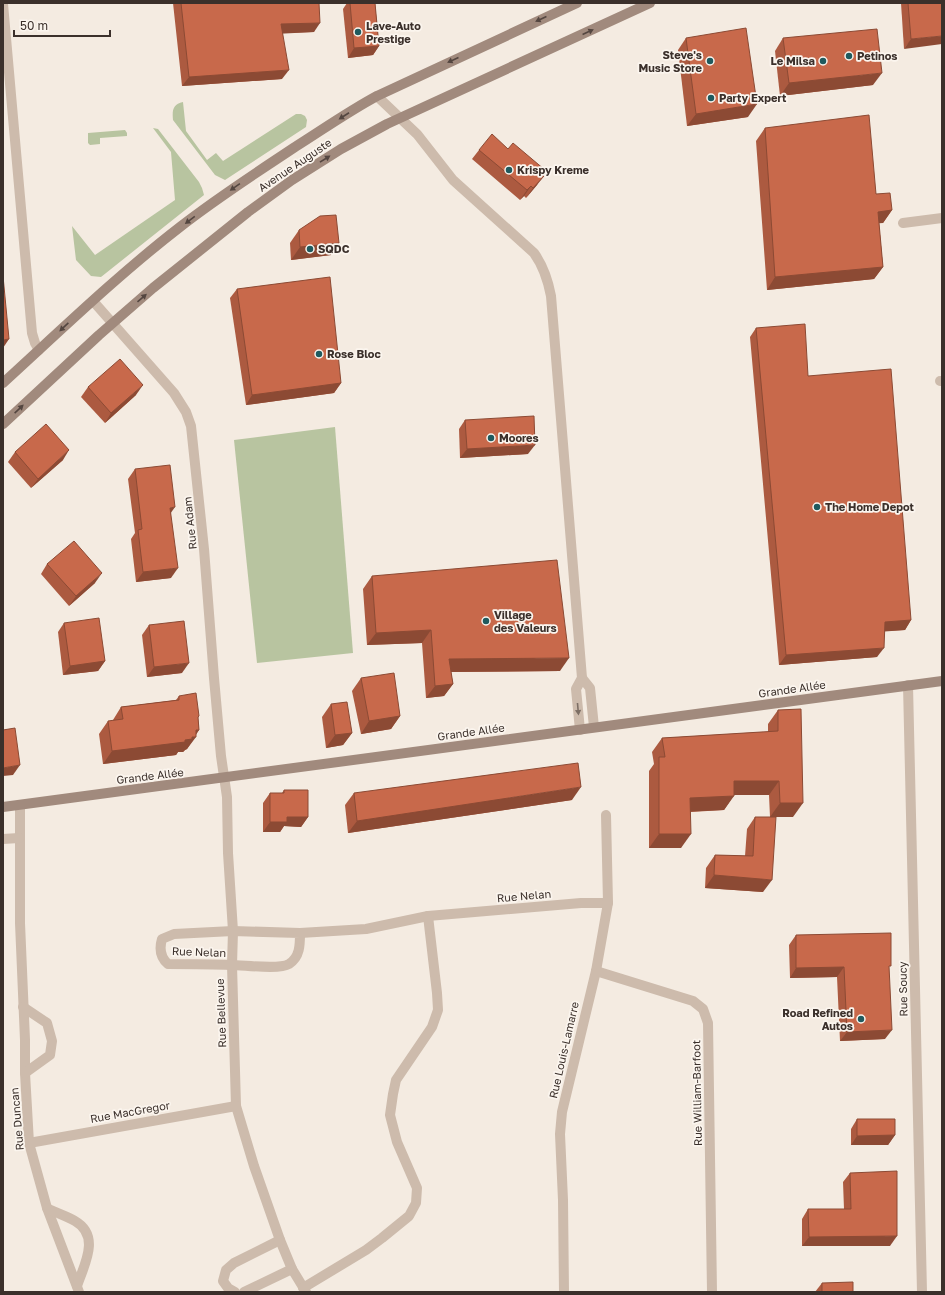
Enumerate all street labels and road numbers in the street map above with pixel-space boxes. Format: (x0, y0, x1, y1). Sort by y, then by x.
street label: Avenue Auguste (256, 135, 334, 194)
street label: Rue Adam (180, 496, 199, 550)
street label: Grande Allée (758, 677, 826, 700)
street label: Grande Allée (437, 720, 505, 743)
street label: Grande Allée (116, 765, 184, 786)
street label: Rue Nelan (496, 887, 552, 904)
street label: Rue Nelan (172, 944, 226, 959)
street label: Rue Soucy (896, 961, 909, 1017)
street label: Rue Bellevue (213, 978, 228, 1048)
street label: Rue Louis-Lamarre (546, 1000, 581, 1099)
street label: Rue William-Barfoot (689, 1040, 704, 1146)
street label: Rue Duncan (7, 1087, 26, 1151)
street label: Rue MacGregor (89, 1098, 171, 1125)

